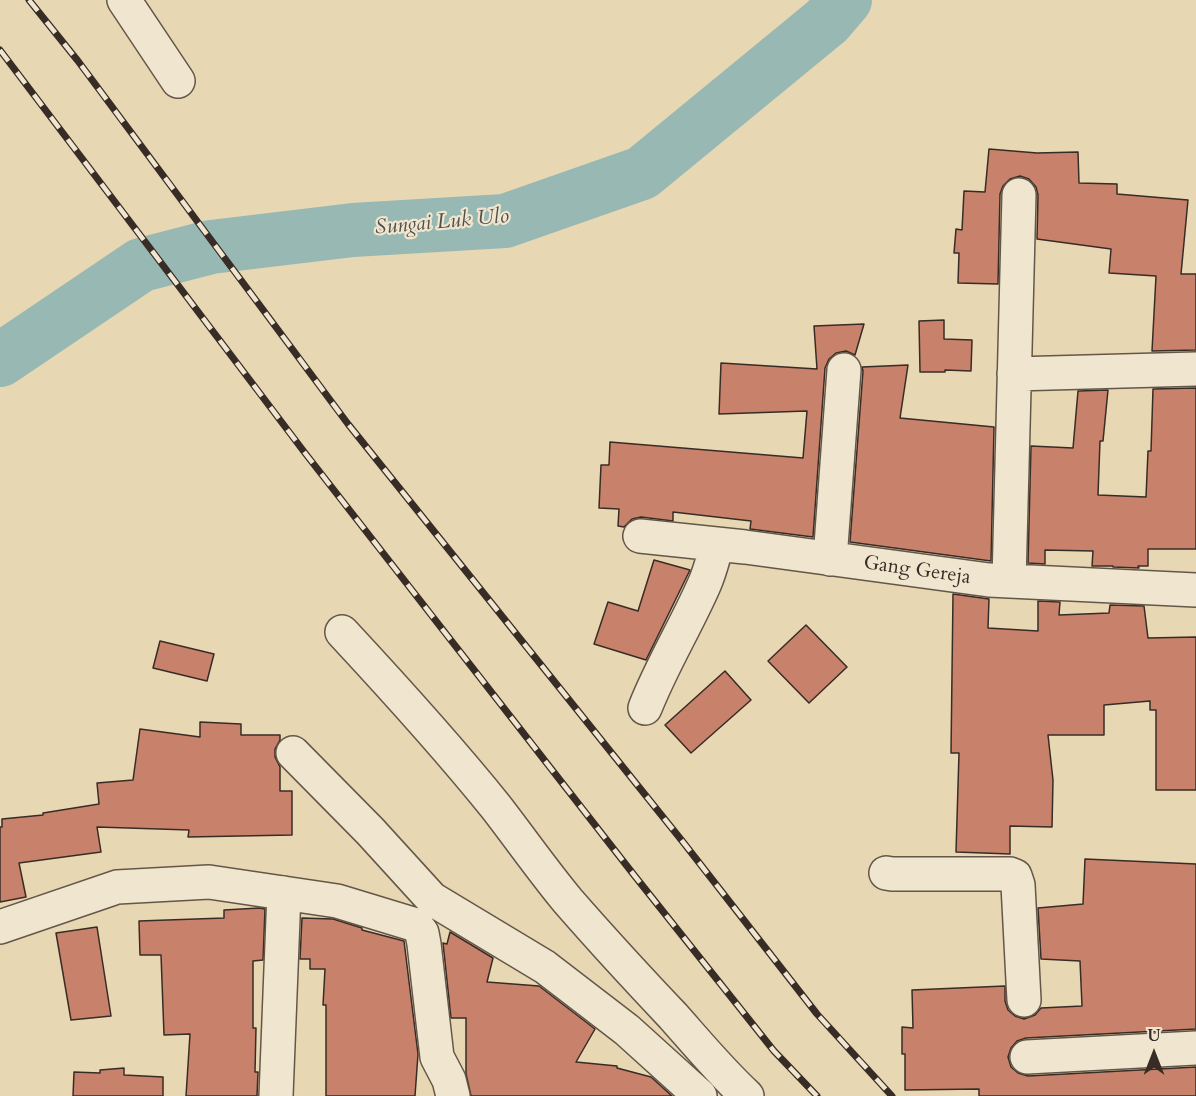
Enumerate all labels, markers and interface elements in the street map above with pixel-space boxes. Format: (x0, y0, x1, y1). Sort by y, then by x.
water label: Sungai Luk Ulo (374, 205, 510, 241)
street label: Gang Gereja (862, 552, 972, 590)
north arrow (1124, 1024, 1184, 1084)
text: U (1147, 1025, 1161, 1047)

